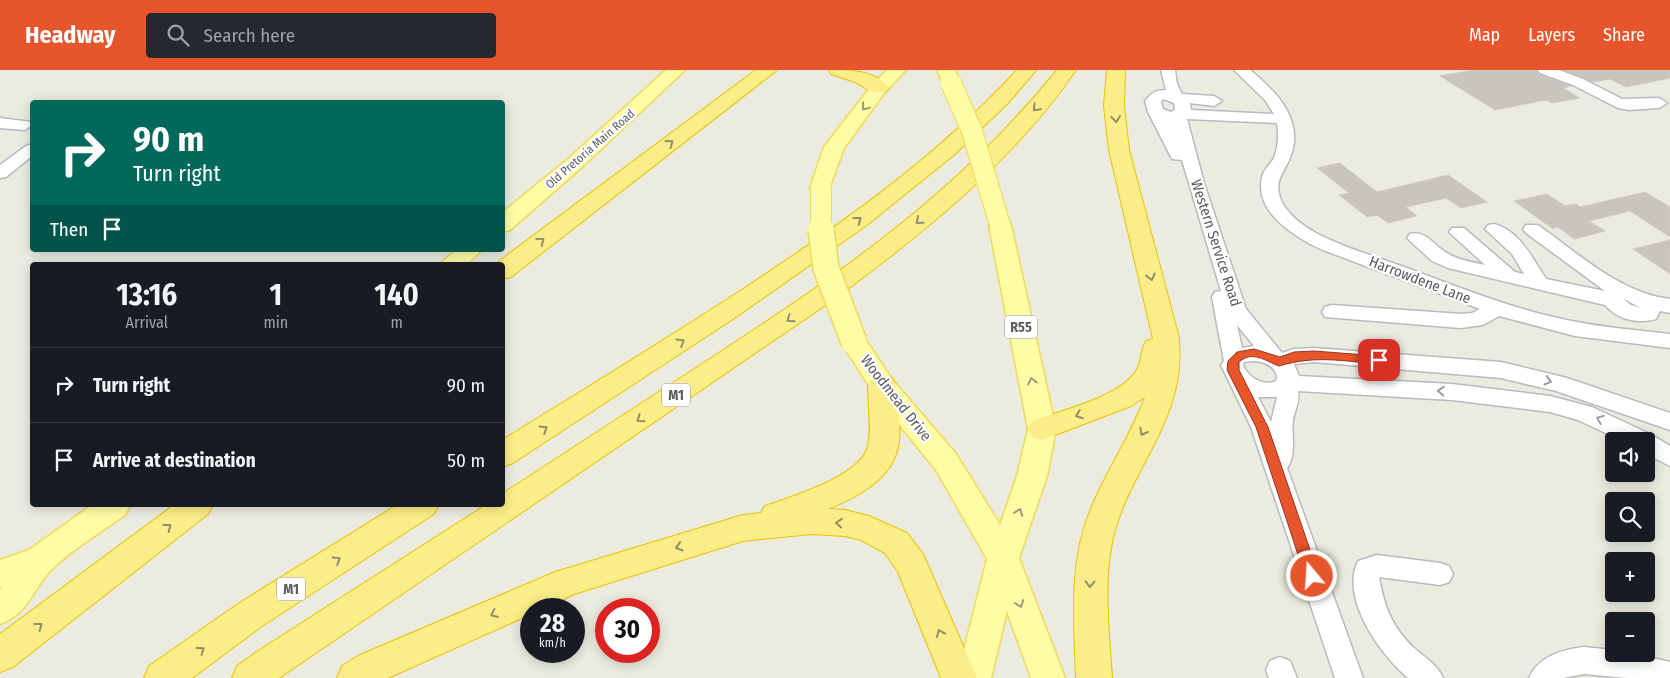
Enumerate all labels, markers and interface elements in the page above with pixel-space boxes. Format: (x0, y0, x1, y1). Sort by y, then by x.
search box (146, 13, 496, 58)
text: Headway (25, 21, 116, 49)
icon: search (164, 21, 192, 49)
text: Search here (204, 24, 295, 47)
text: Map (1469, 24, 1500, 46)
text: Layers (1528, 24, 1575, 46)
text: Share (1603, 24, 1645, 46)
one-way arrow (862, 101, 870, 110)
one-way arrow (1033, 102, 1042, 111)
street label: Old Pretoria Main Road (543, 107, 637, 191)
one-way arrow (1110, 114, 1120, 123)
text: 90 m (133, 118, 204, 160)
icon: right (50, 120, 115, 185)
one-way arrow (664, 140, 673, 148)
text: Turn right (133, 160, 221, 187)
street label: Western Service Road (1187, 177, 1245, 309)
icon: arrive (98, 215, 126, 243)
one-way arrow (916, 215, 925, 224)
text: Then (50, 218, 88, 241)
one-way arrow (852, 218, 861, 226)
one-way arrow (535, 239, 544, 247)
street label: Harrowdene Lane (1366, 252, 1474, 308)
one-way arrow (1145, 273, 1155, 281)
text: 13:16 (116, 277, 177, 313)
text: 1 (269, 277, 282, 313)
text: 140 (374, 277, 419, 313)
text: Arrival (125, 313, 168, 332)
text: min (263, 313, 288, 332)
text: m (390, 313, 403, 332)
one-way arrow (786, 313, 795, 322)
road number: R55 (1005, 316, 1037, 338)
one-way arrow (675, 338, 684, 348)
pin (1358, 339, 1400, 381)
icon: arrive (1365, 346, 1393, 374)
street label: Woodmead Drive (857, 351, 935, 445)
icon: right (50, 371, 78, 399)
text: Turn right (93, 374, 170, 397)
text: 90 m (447, 374, 485, 397)
one-way arrow (1544, 375, 1553, 386)
one-way arrow (1027, 377, 1038, 385)
road number: M1 (662, 384, 690, 406)
one-way arrow (1436, 386, 1444, 397)
one-way arrow (1075, 409, 1084, 419)
one-way arrow (637, 413, 646, 422)
one-way arrow (1596, 415, 1605, 426)
one-way arrow (538, 425, 547, 435)
one-way arrow (1140, 427, 1150, 436)
map controls (1605, 432, 1655, 662)
button: sound (1605, 432, 1655, 482)
icon: arrive (50, 446, 78, 474)
text: Arrive at destination (93, 449, 256, 472)
text: 50 m (447, 449, 485, 472)
button: search (1605, 492, 1655, 542)
one-way arrow (1013, 508, 1023, 517)
one-way arrow (834, 517, 842, 528)
one-way arrow (162, 524, 172, 533)
one-way arrow (676, 542, 684, 552)
position arrow (1285, 549, 1337, 601)
button: + (1605, 552, 1655, 602)
one-way arrow (331, 557, 340, 566)
road number: M1 (277, 578, 305, 600)
one-way arrow (1085, 580, 1095, 588)
speed limit sign: 30 (595, 598, 660, 663)
one-way arrow (1014, 599, 1024, 607)
one-way arrow (490, 608, 499, 618)
text: 28 (540, 609, 565, 639)
button: − (1605, 612, 1655, 662)
one-way arrow (33, 623, 42, 631)
one-way arrow (936, 629, 947, 638)
text: km/h (539, 636, 566, 650)
one-way arrow (196, 647, 205, 656)

